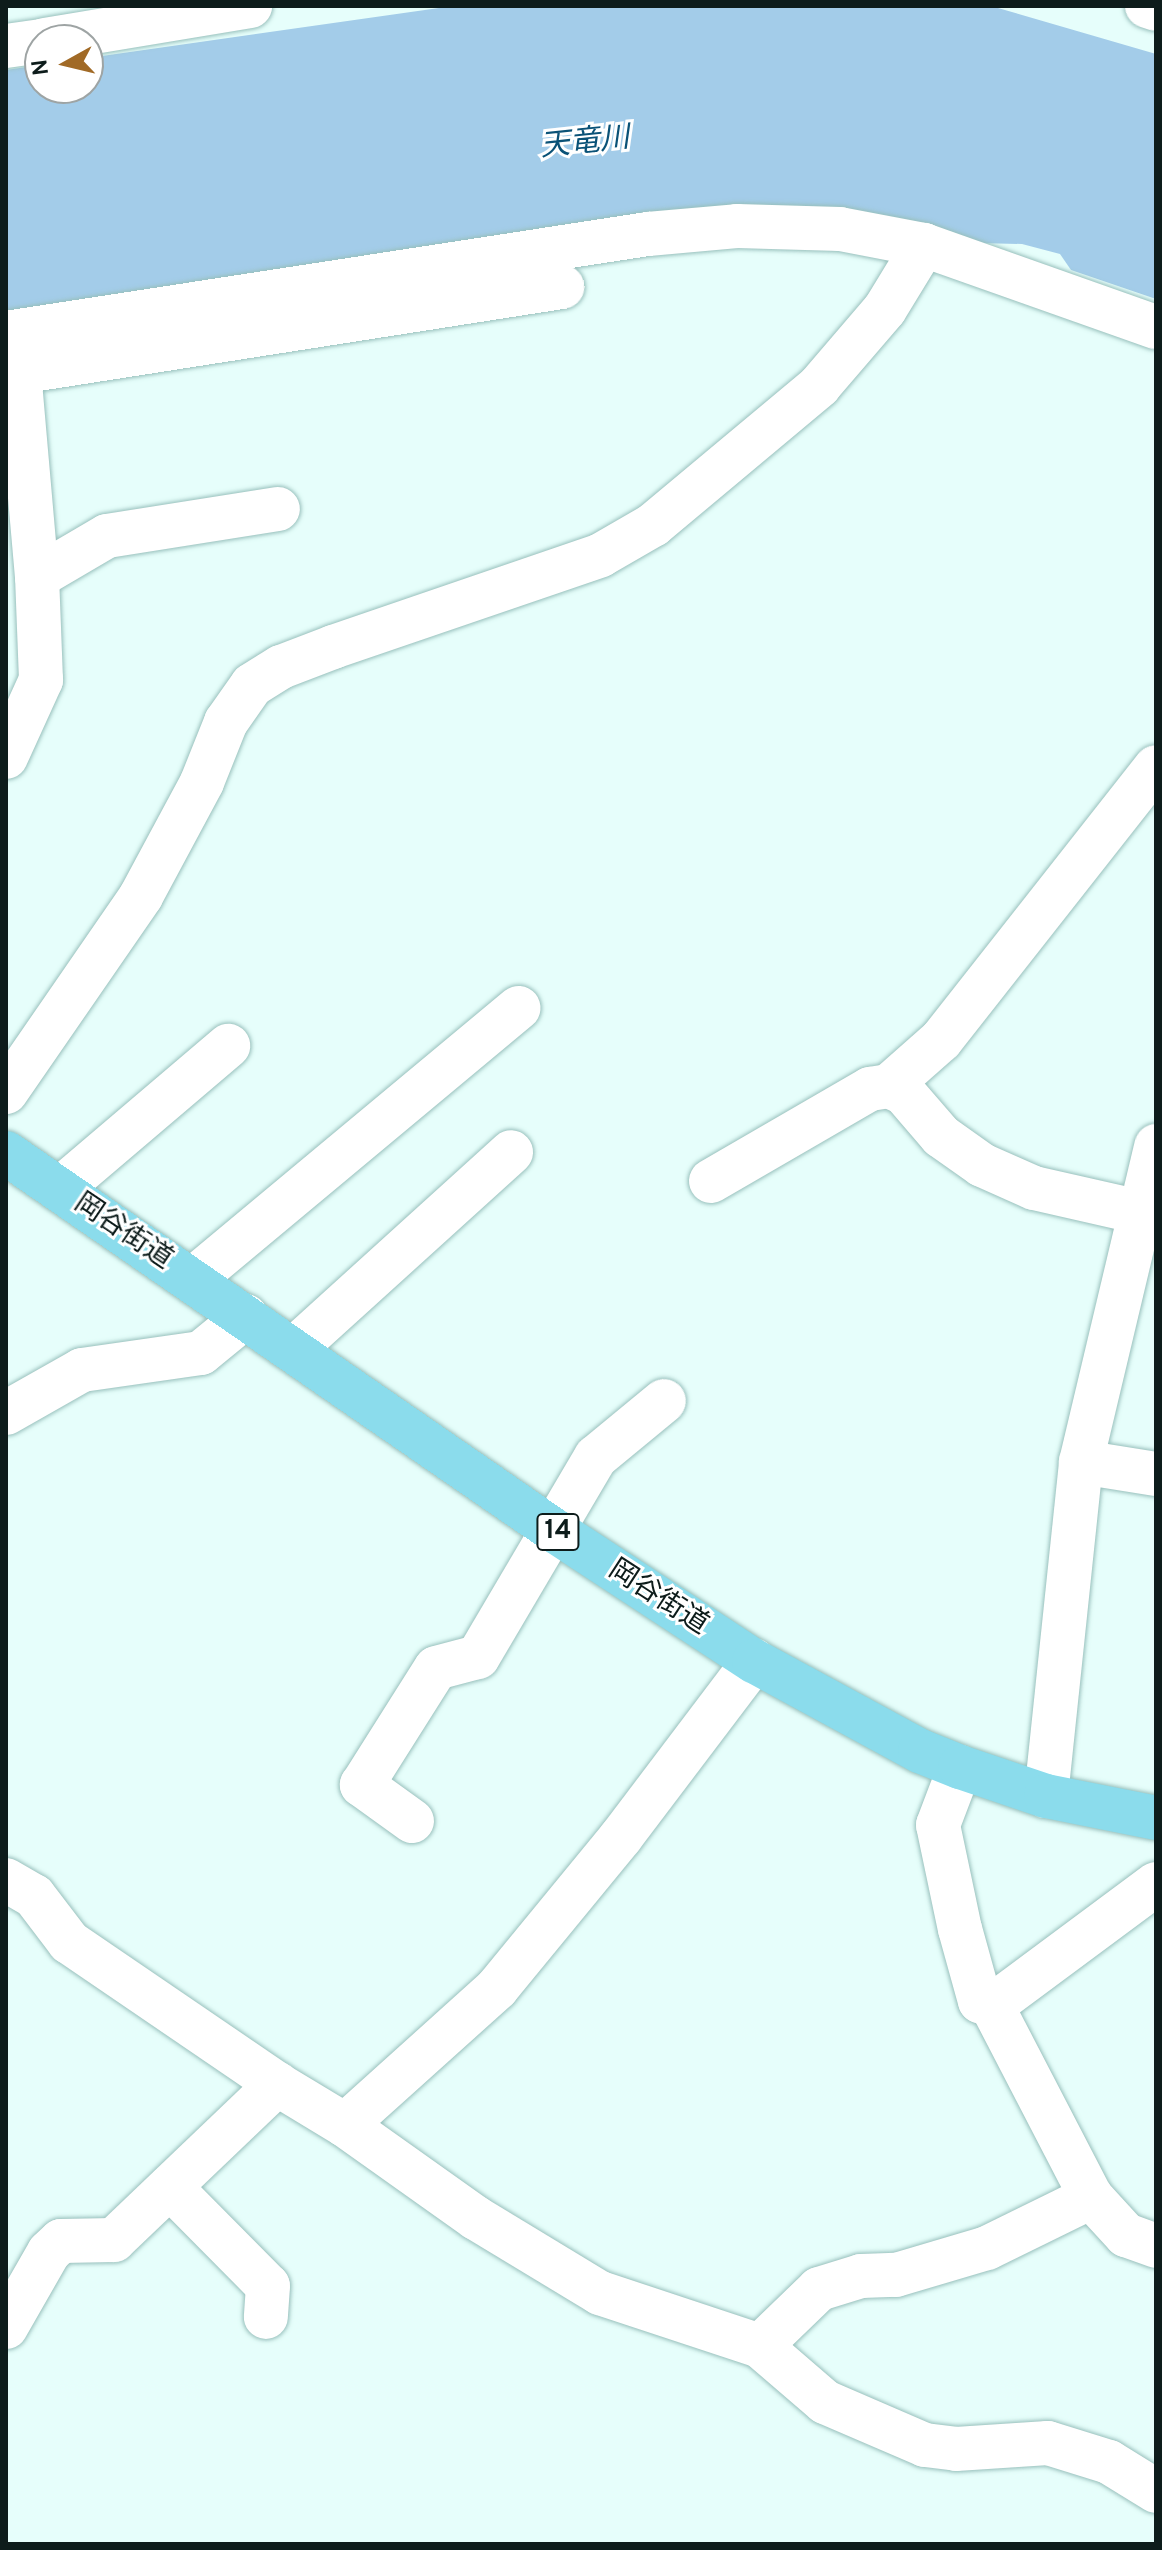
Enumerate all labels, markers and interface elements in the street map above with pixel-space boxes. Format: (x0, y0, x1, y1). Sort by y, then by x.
north arrow (24, 24, 104, 104)
text: N (27, 57, 56, 77)
water label: 天竜川 (538, 121, 632, 167)
street label: 岡谷街道 (67, 1187, 179, 1277)
road number: 14 (536, 1510, 580, 1554)
street label: 岡谷街道 (602, 1553, 714, 1643)

